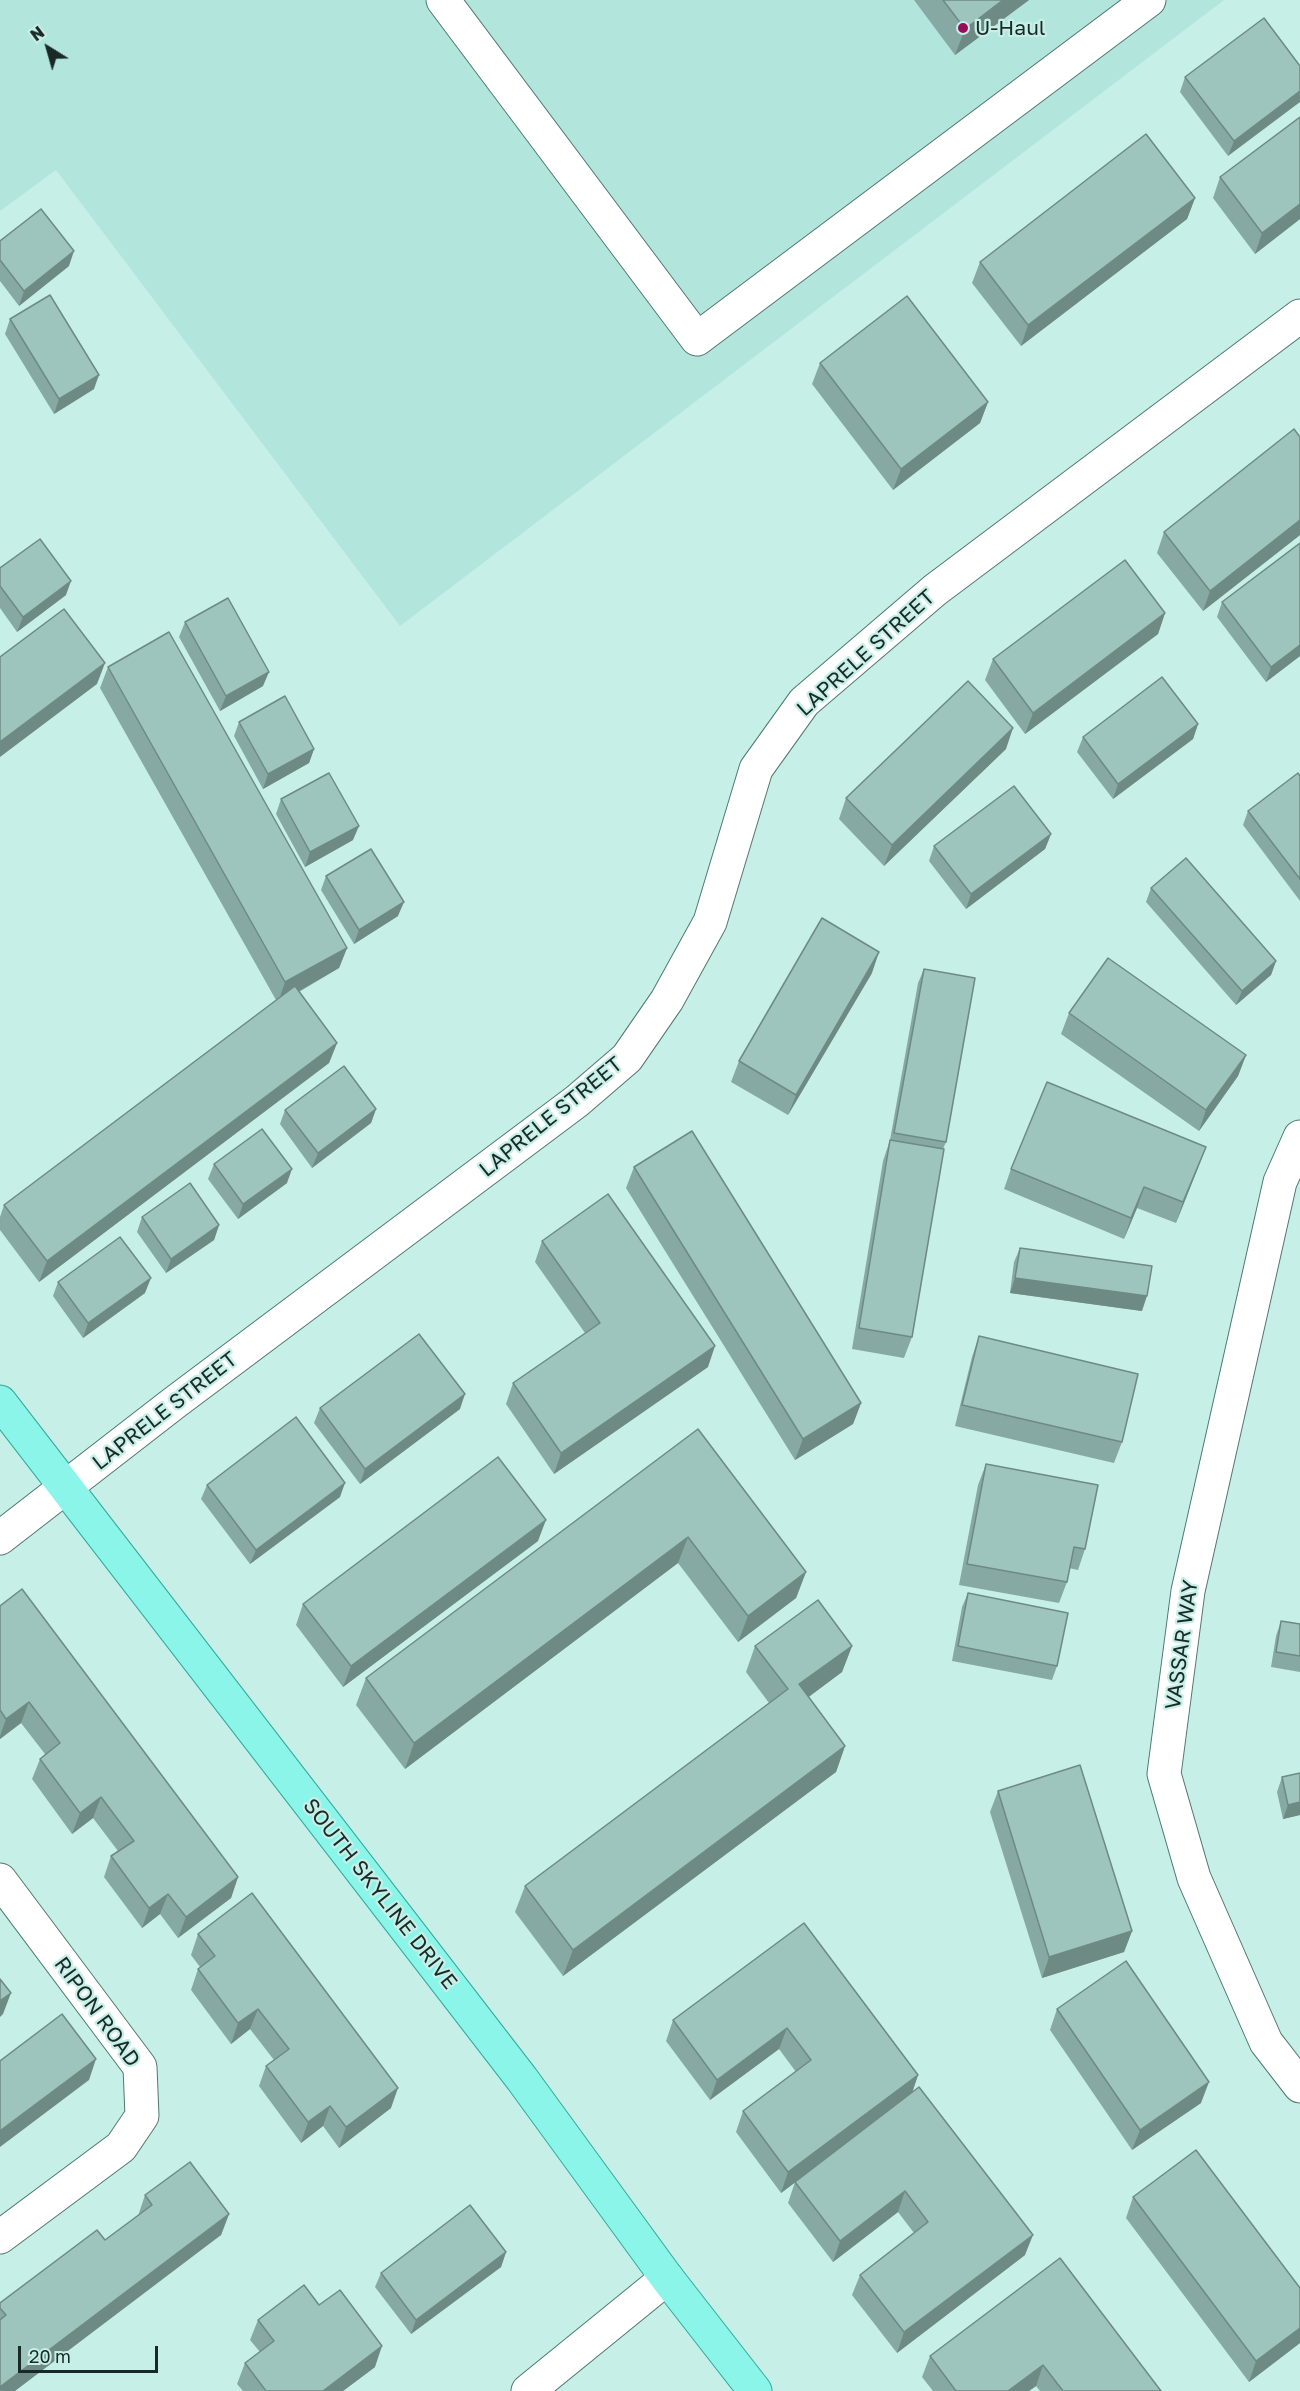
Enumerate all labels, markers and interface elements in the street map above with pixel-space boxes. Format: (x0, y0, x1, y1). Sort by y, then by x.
place label: U-Haul (975, 15, 1046, 41)
north arrow (18, 18, 78, 78)
marker: U-Haul (956, 21, 970, 35)
text: N (26, 22, 48, 45)
street label: LAPRELE STREET (792, 584, 940, 722)
street label: LAPRELE STREET (474, 1052, 628, 1182)
street label: LAPRELE STREET (88, 1347, 242, 1475)
street label: VASSAR WAY (1160, 1579, 1204, 1711)
street label: SOUTH SKYLINE DRIVE (298, 1794, 462, 1994)
street label: RIPON ROAD (49, 1952, 145, 2072)
scale bar (21, 2334, 160, 2372)
text: 20 m (29, 2345, 71, 2367)

